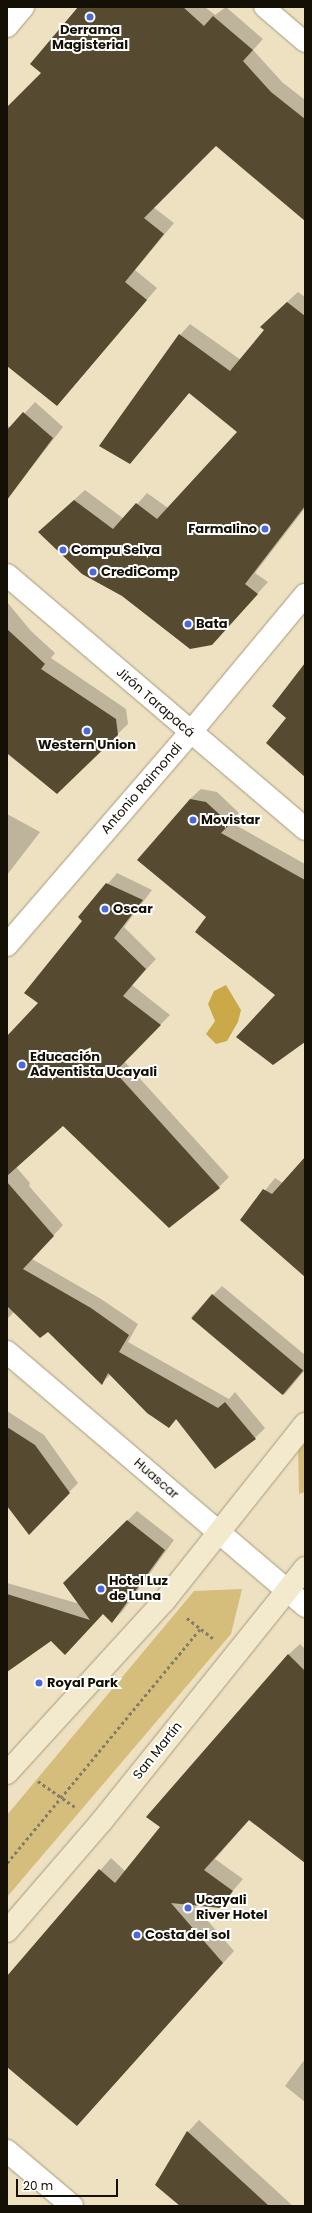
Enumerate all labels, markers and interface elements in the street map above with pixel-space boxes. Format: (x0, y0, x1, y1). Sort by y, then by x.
marker: Derrama Magisterial (85, 12, 95, 22)
place label: Derrama Magisterial (52, 23, 128, 54)
place label: Farmalino (188, 521, 257, 537)
marker: Farmalino (260, 524, 270, 534)
place label: Compu Selva (71, 542, 160, 558)
marker: Compu Selva (58, 545, 68, 555)
place label: CrediComp (101, 564, 178, 580)
marker: CrediComp (88, 567, 98, 577)
place label: Bata (196, 616, 227, 632)
marker: Bata (183, 619, 193, 629)
street label: Jirón Tarapacá (113, 665, 197, 741)
marker: Western Union (82, 726, 92, 736)
place label: Western Union (38, 737, 136, 753)
street label: Antonio Raimondi (98, 740, 186, 838)
place label: Movistar (201, 812, 260, 828)
marker: Movistar (188, 815, 198, 825)
place label: Oscar (113, 901, 153, 917)
marker: Oscar (100, 904, 110, 914)
place label: Educación Adventista Ucayali (30, 1050, 157, 1081)
marker: Educación Adventista Ucayali (17, 1060, 27, 1070)
street label: Huascar (130, 1455, 182, 1503)
place label: Hotel Luz de Luna (109, 1574, 168, 1605)
marker: Hotel Luz de Luna (96, 1584, 106, 1594)
place label: Royal Park (47, 1675, 118, 1691)
marker: Royal Park (34, 1678, 44, 1688)
street label: San Martín (130, 1719, 186, 1783)
place label: Ucayali River Hotel (196, 1893, 268, 1924)
marker: Ucayali River Hotel (183, 1903, 193, 1913)
place label: Costa del sol (145, 1927, 230, 1943)
marker: Costa del sol (132, 1930, 142, 1940)
scale bar (18, 2171, 120, 2197)
text: 20 m (23, 2177, 53, 2194)

